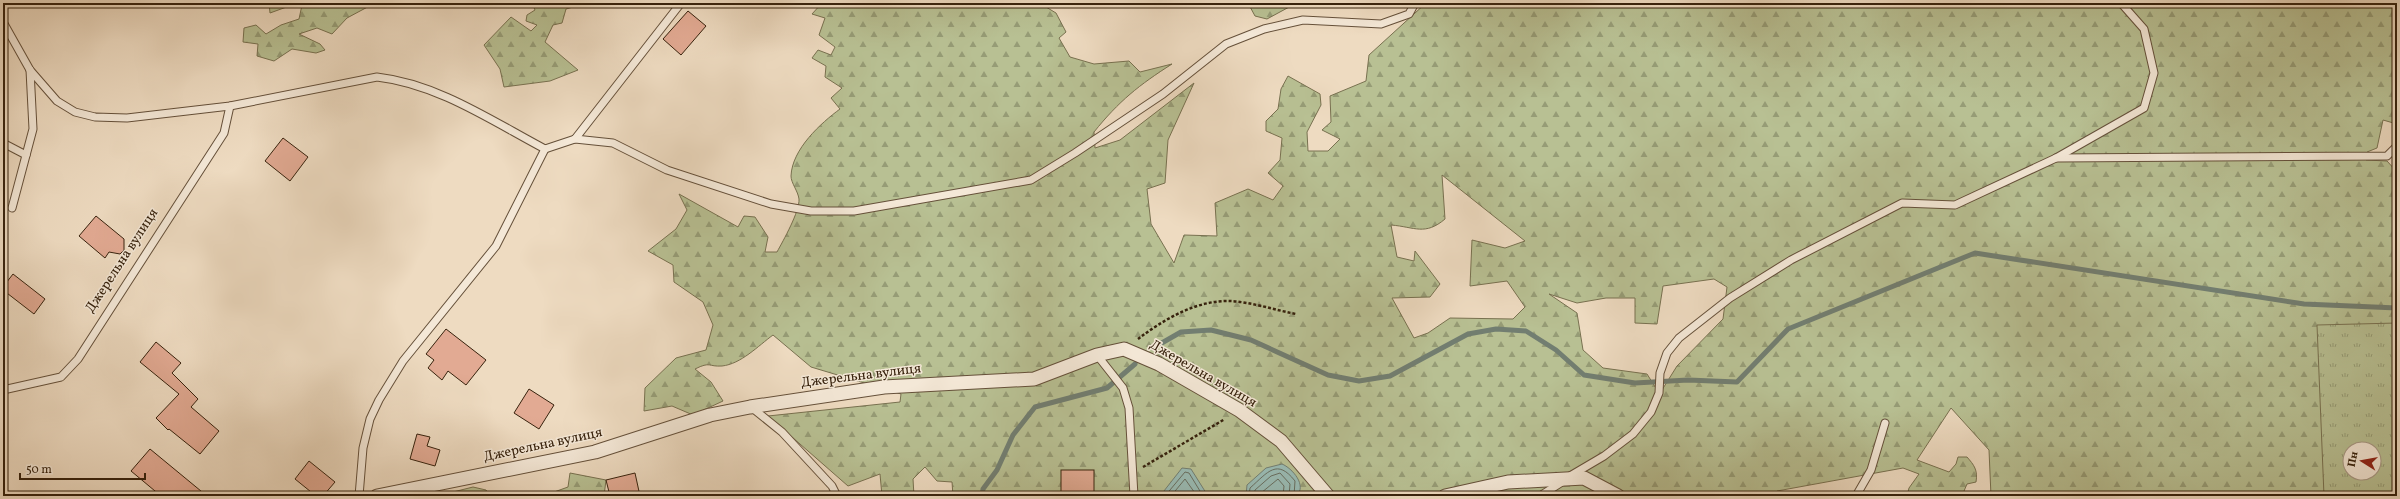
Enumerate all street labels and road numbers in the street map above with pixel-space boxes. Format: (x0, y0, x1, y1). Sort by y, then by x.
street label: Джерельна вулиця (81, 205, 163, 317)
street label: Джерельна вулиця (1146, 336, 1260, 412)
street label: Джерельна вулиця (800, 359, 922, 393)
street label: Джерельна вулиця (482, 423, 604, 467)

